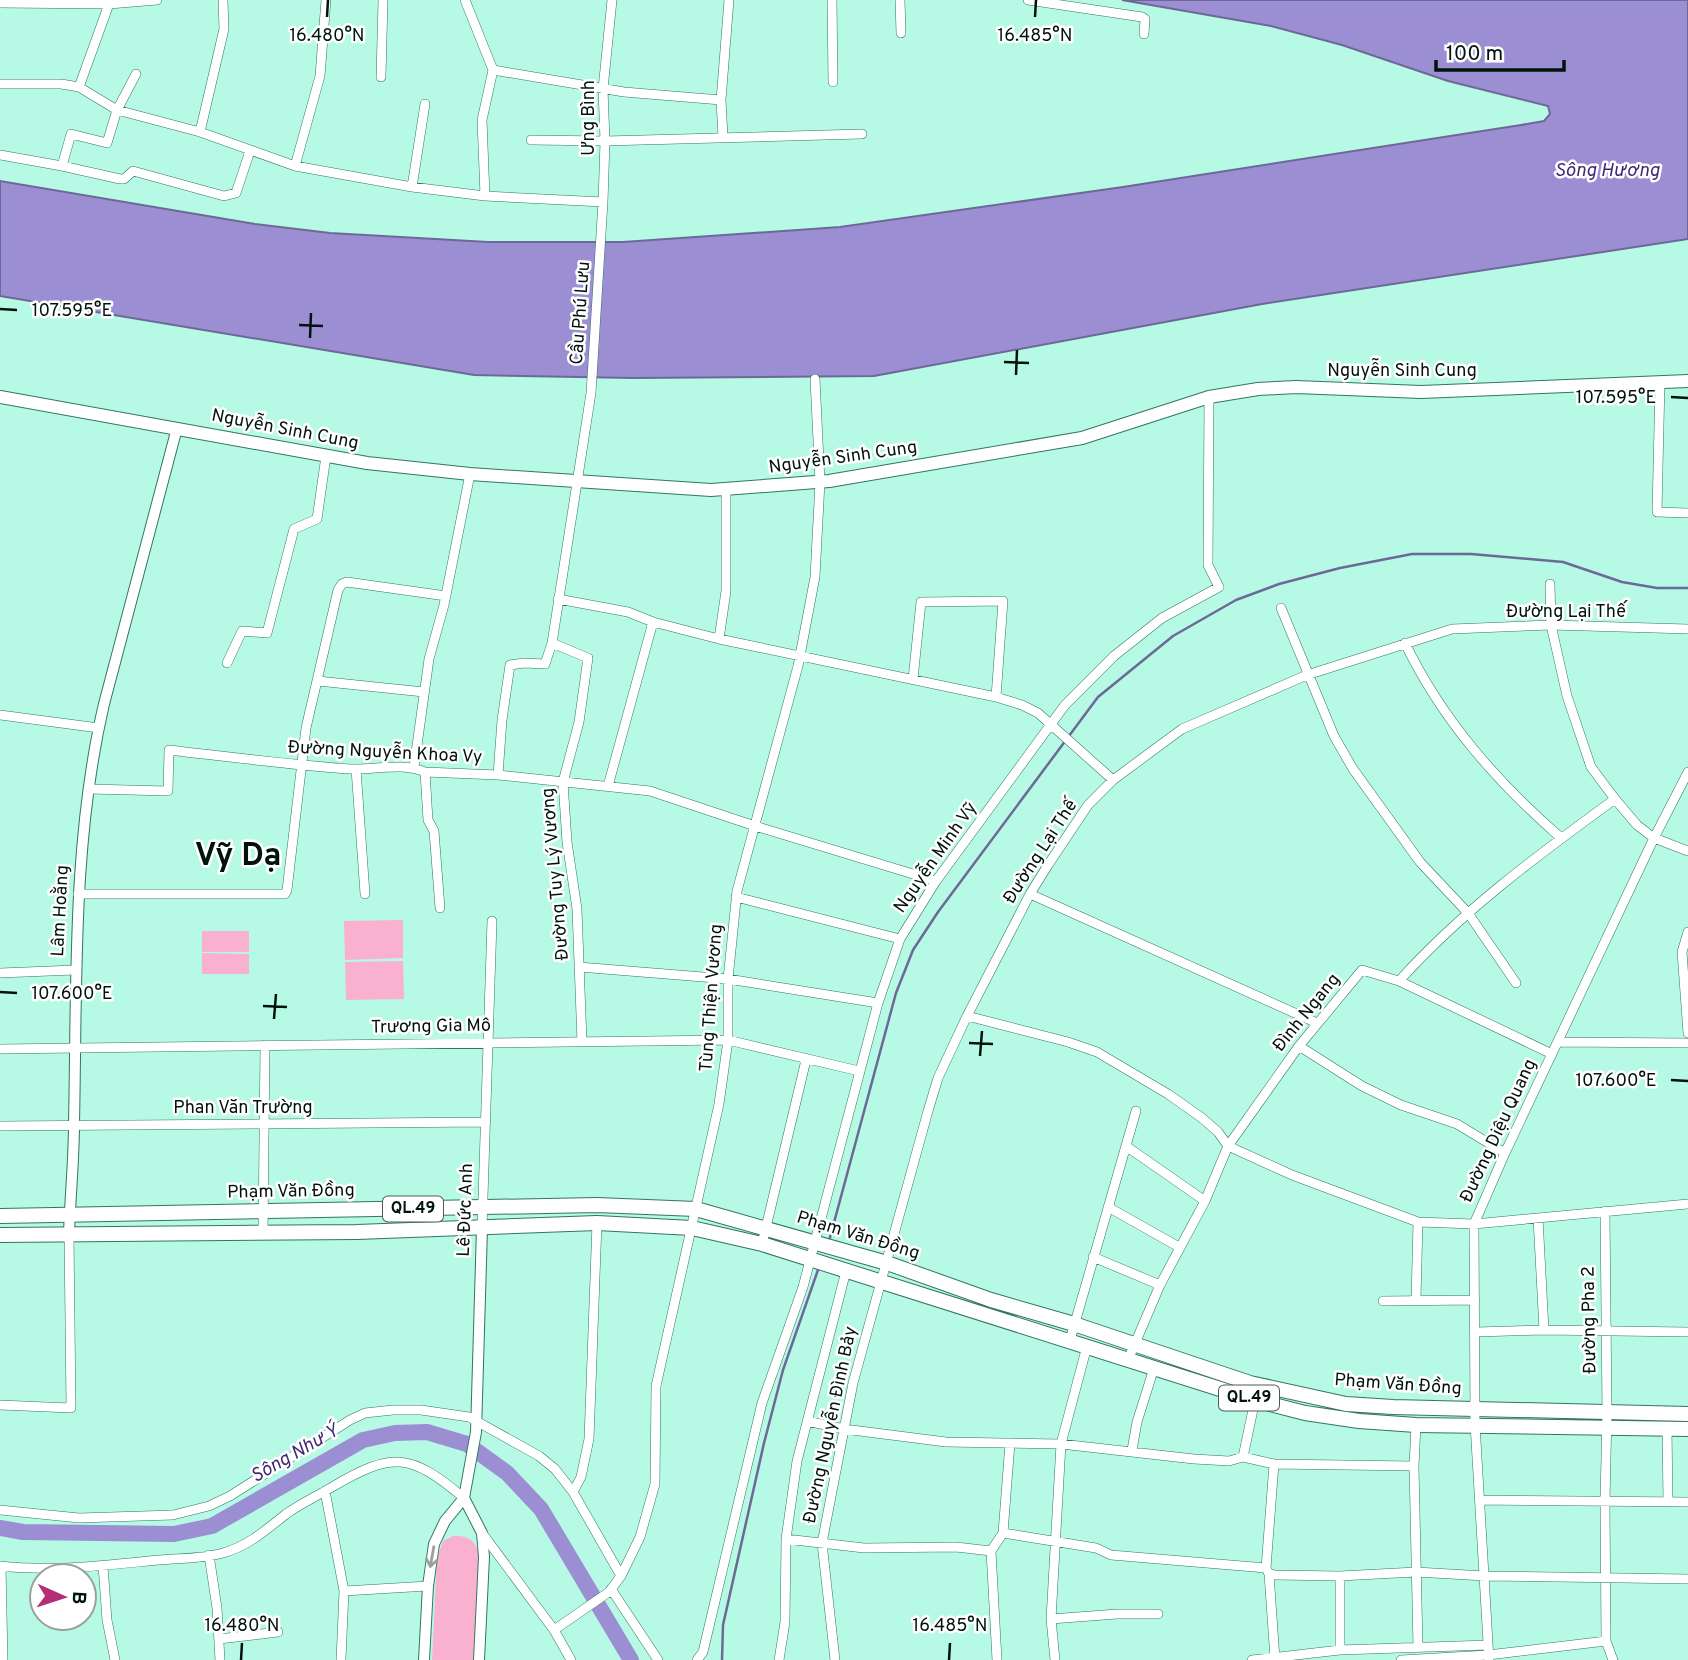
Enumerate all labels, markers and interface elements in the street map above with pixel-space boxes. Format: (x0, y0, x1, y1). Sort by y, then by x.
text: 16.480°N (289, 25, 365, 48)
text: 16.485°N (998, 25, 1072, 48)
scale bar (1436, 28, 1564, 72)
text: 100 m (1446, 41, 1503, 68)
street label: Ưng Bình (578, 80, 601, 156)
water label: Sông Hương (1554, 159, 1660, 183)
street label: Cầu Phú Lưu (565, 260, 596, 366)
text: 107.595°E (32, 300, 112, 323)
street label: Nguyễn Sinh Cung (1327, 358, 1477, 383)
text: 107.595°E (1576, 387, 1656, 410)
street label: Nguyễn Sinh Cung (209, 402, 361, 456)
street label: Nguyễn Sinh Cung (767, 434, 919, 480)
street label: Đường Lại Thế (1506, 600, 1628, 624)
street label: Đường Nguyễn Khoa Vy (287, 734, 483, 770)
street label: Đường Tuy Lý Vương (537, 787, 575, 961)
street label: Đường Lại Thế (998, 793, 1085, 908)
street label: Nguyễn Minh Vỹ (887, 797, 983, 918)
district label: Vỹ Dạ (195, 837, 281, 877)
street label: Lâm Hoằng (45, 865, 75, 957)
street label: Tùng Thiện Vương (695, 923, 729, 1073)
street label: Đình Ngang (1268, 969, 1346, 1057)
text: 107.600°E (31, 983, 113, 1006)
street label: Trương Gia Mô (371, 1014, 491, 1040)
street label: Đường Diệu Quang (1456, 1055, 1542, 1207)
text: 107.600°E (1575, 1070, 1657, 1093)
street label: Phan Văn Trường (173, 1097, 313, 1120)
street label: Lê Đức Anh (453, 1163, 479, 1257)
street label: Phạm Văn Đồng (227, 1178, 355, 1205)
road number: QL.49 (383, 1196, 443, 1222)
street label: Phạm Văn Đồng (794, 1205, 923, 1266)
street label: Đường Pha 2 (1578, 1266, 1602, 1374)
street label: Đường Nguyễn Đình Bảy (797, 1324, 863, 1526)
street label: Phạm Văn Đồng (1334, 1368, 1463, 1401)
road number: QL.49 (1219, 1386, 1279, 1410)
water label: Sông Như Ý (246, 1417, 345, 1489)
one-way arrow (425, 1545, 438, 1568)
north arrow (28, 1562, 98, 1632)
text: B (66, 1591, 90, 1605)
text: 16.480°N (204, 1615, 280, 1638)
text: 16.485°N (913, 1615, 987, 1638)

